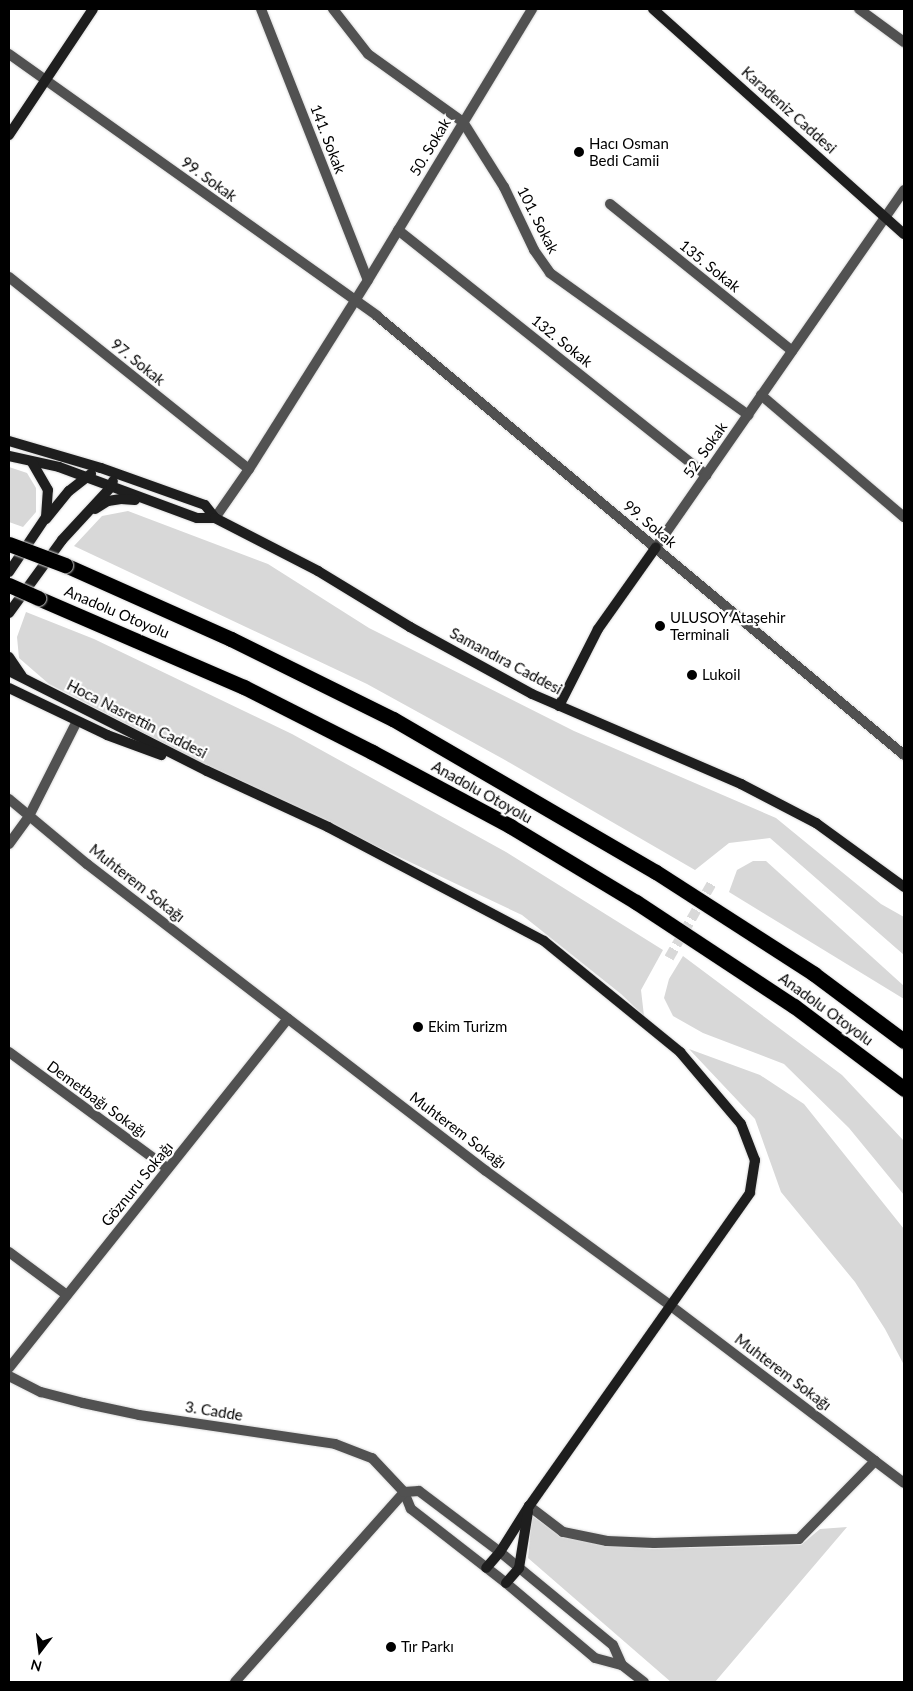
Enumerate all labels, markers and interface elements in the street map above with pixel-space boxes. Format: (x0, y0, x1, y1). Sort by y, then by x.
street label: Karadeniz Caddesi (738, 63, 840, 157)
street label: 141. Sokak (307, 102, 349, 176)
street label: 50. Sokak (406, 115, 454, 179)
place label: Hacı Osman Bedi Camii (589, 134, 669, 169)
marker: Hacı Osman Bedi Camii (573, 146, 585, 158)
street label: 99. Sokak (178, 153, 240, 205)
street label: 101. Sokak (513, 183, 563, 257)
street label: 135. Sokak (676, 236, 744, 296)
street label: 132. Sokak (528, 311, 596, 371)
street label: 97. Sokak (107, 335, 169, 389)
street label: 52. Sokak (679, 419, 731, 481)
street label: 99. Sokak (620, 497, 680, 551)
street label: Anadolu Otoyolu (62, 582, 172, 642)
place label: ULUSOY Ataşehir Terminali (670, 608, 787, 643)
marker: ULUSOY Ataşehir Terminali (654, 620, 666, 632)
street label: Samandıra Caddesi (447, 624, 565, 698)
place label: Lukoil (702, 666, 740, 684)
marker: Lukoil (686, 669, 698, 681)
street label: Hoca Nasrettin Caddesi (64, 676, 210, 762)
street label: Anadolu Otoyolu (429, 757, 535, 827)
street label: Muhterem Sokağı (86, 840, 188, 926)
street label: Anadolu Otoyolu (775, 969, 877, 1049)
place label: Ekim Turizm (428, 1018, 508, 1036)
marker: Ekim Turizm (412, 1021, 424, 1033)
street label: Demetbağı Sokağı (44, 1057, 150, 1141)
street label: Muhterem Sokağı (406, 1088, 510, 1172)
street label: Göznuru Sokağı (97, 1138, 177, 1230)
street label: Muhterem Sokağı (731, 1330, 835, 1414)
street label: 3. Cadde (184, 1398, 244, 1424)
north arrow (15, 1626, 65, 1676)
place label: Tır Parkı (401, 1638, 454, 1656)
marker: Tır Parkı (385, 1641, 397, 1653)
text: N (29, 1656, 43, 1676)

